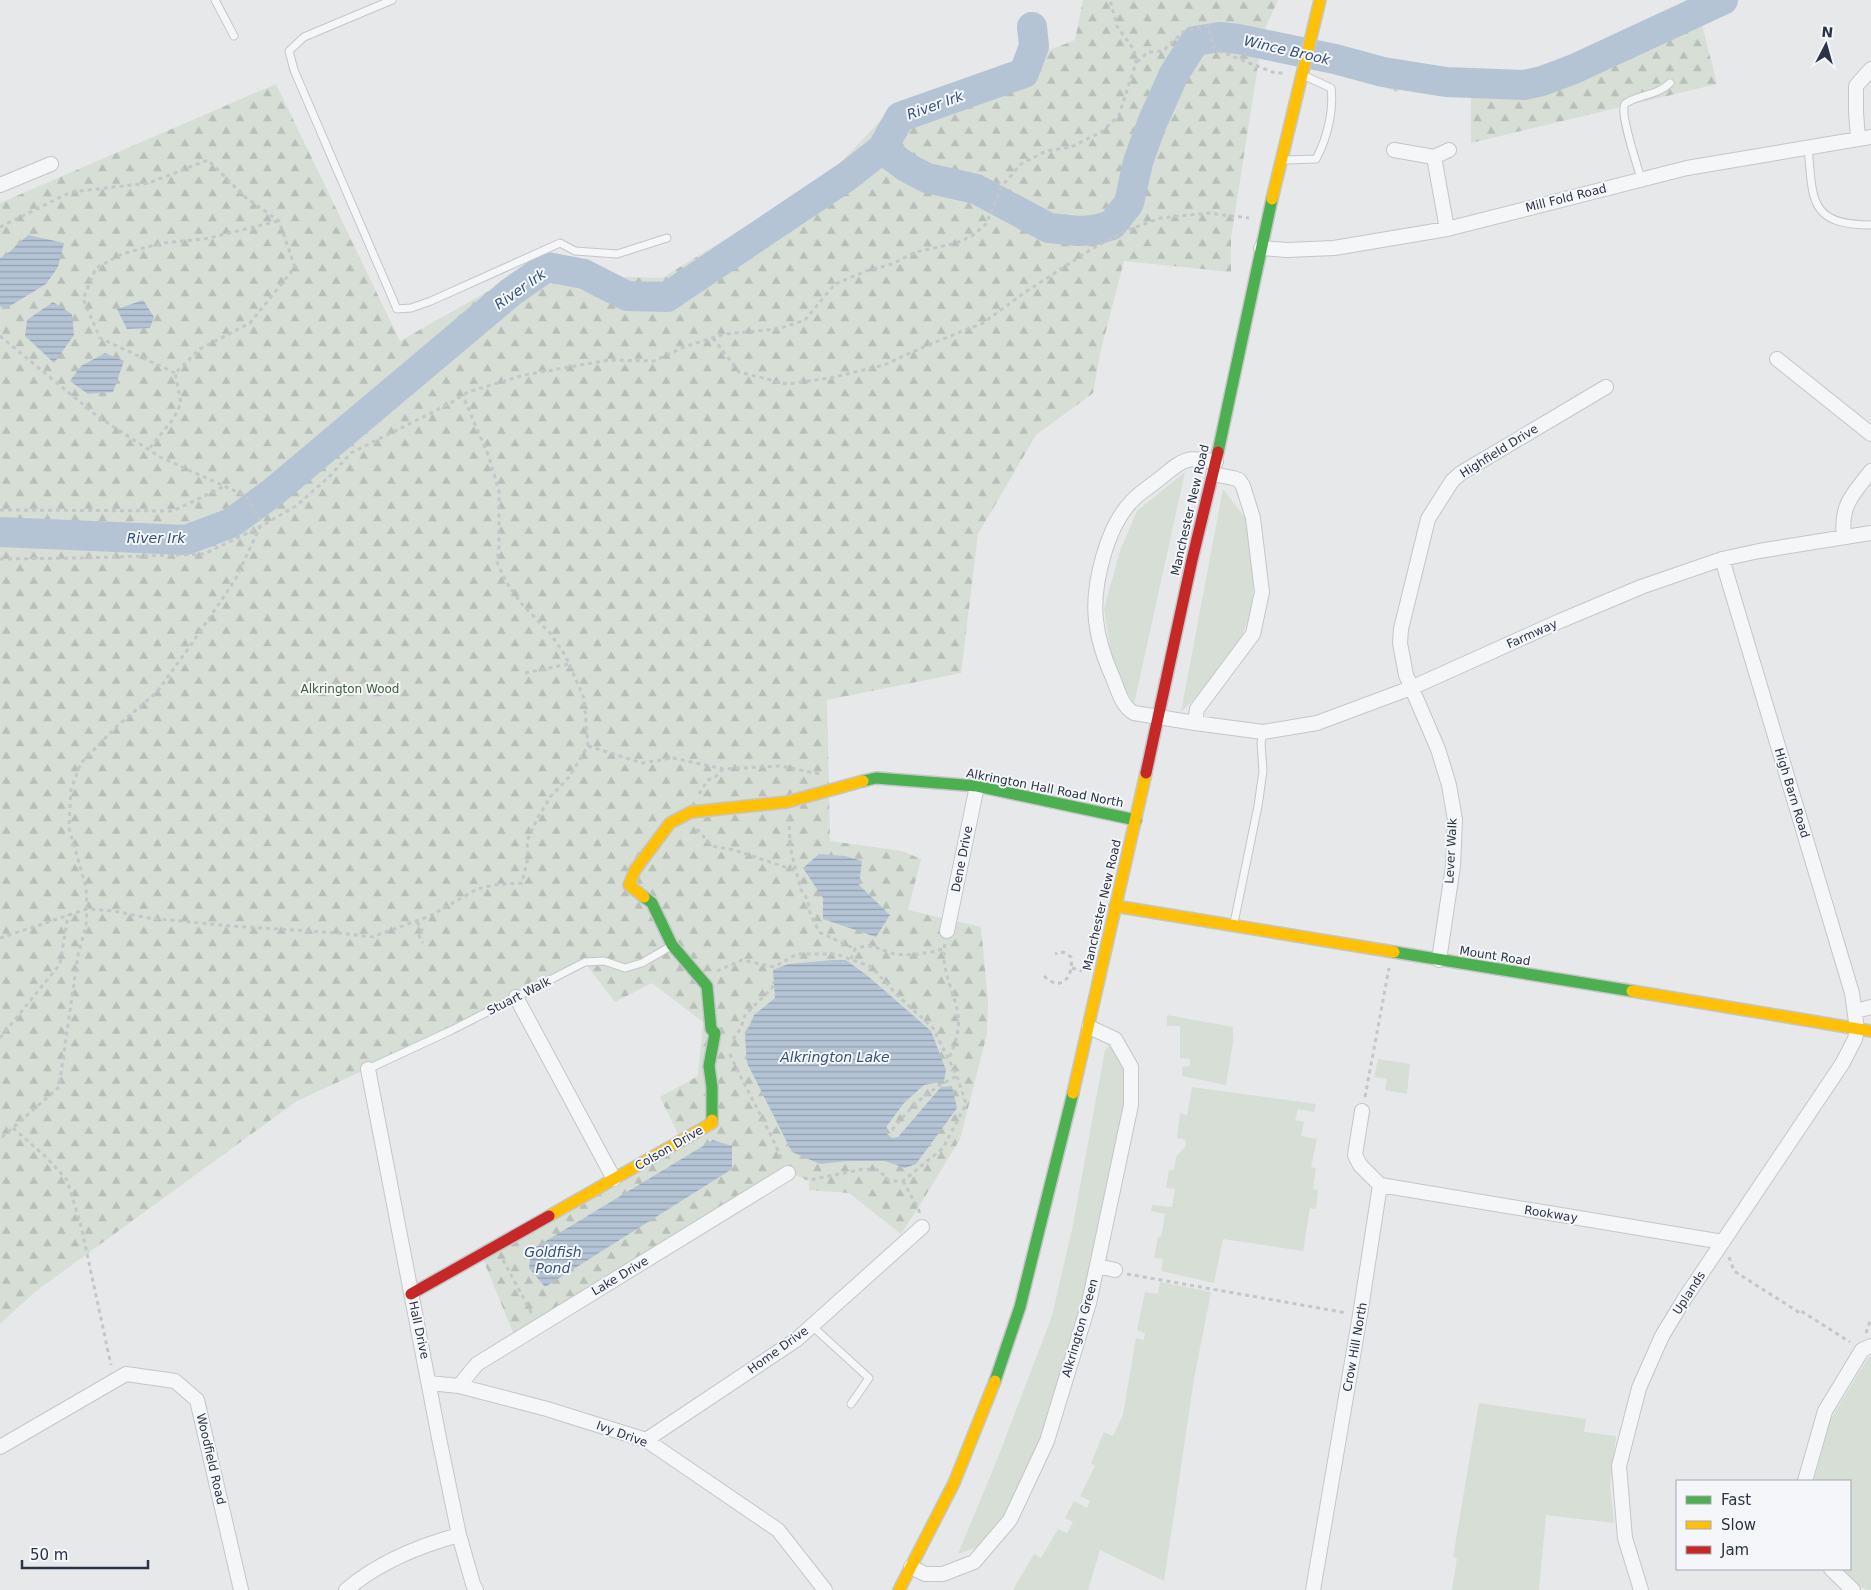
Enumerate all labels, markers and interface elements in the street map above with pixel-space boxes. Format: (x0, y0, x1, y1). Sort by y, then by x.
north arrow (1801, 20, 1851, 70)
text: N (1821, 24, 1834, 41)
water label: Wince Brook (1242, 32, 1333, 68)
water label: River Irk (905, 87, 966, 123)
street label: Mill Fold Road (1524, 181, 1608, 215)
water label: River Irk (491, 265, 549, 312)
street label: Highfield Drive (1457, 421, 1541, 481)
street label: Manchester New Road (1168, 443, 1212, 577)
water label: River Irk (127, 530, 186, 546)
street label: Farmway (1505, 617, 1559, 651)
park label: Alkrington Wood (301, 682, 399, 696)
street label: High Barn Road (1772, 746, 1812, 840)
street label: Alkrington Hall Road North (965, 766, 1125, 810)
street label: Lever Walk (1442, 818, 1460, 884)
street label: Dene Drive (949, 825, 975, 893)
street label: Manchester New Road (1080, 838, 1124, 972)
street label: Mount Road (1459, 943, 1531, 969)
street label: Stuart Walk (485, 974, 553, 1018)
water label: Alkrington Lake (779, 1049, 890, 1065)
street label: Colson Drive (633, 1123, 705, 1173)
street label: Rookway (1523, 1203, 1579, 1225)
water label: Goldfish Pond (524, 1244, 582, 1276)
street label: Lake Drive (589, 1254, 651, 1298)
street label: Uplands (1670, 1269, 1708, 1317)
street label: Alkrington Green (1059, 1277, 1101, 1379)
street label: Hall Drive (406, 1300, 432, 1360)
street label: Crow Hill North (1340, 1301, 1370, 1393)
street label: Home Drive (745, 1323, 811, 1377)
street label: Woodfield Road (194, 1412, 228, 1506)
street label: Ivy Drive (594, 1418, 650, 1450)
legend (1676, 1480, 1851, 1570)
text: Fast (1721, 1491, 1751, 1509)
text: Slow (1721, 1516, 1756, 1534)
scale bar (22, 1538, 149, 1570)
text: Jam (1720, 1541, 1749, 1559)
text: 50 m (30, 1546, 68, 1564)

